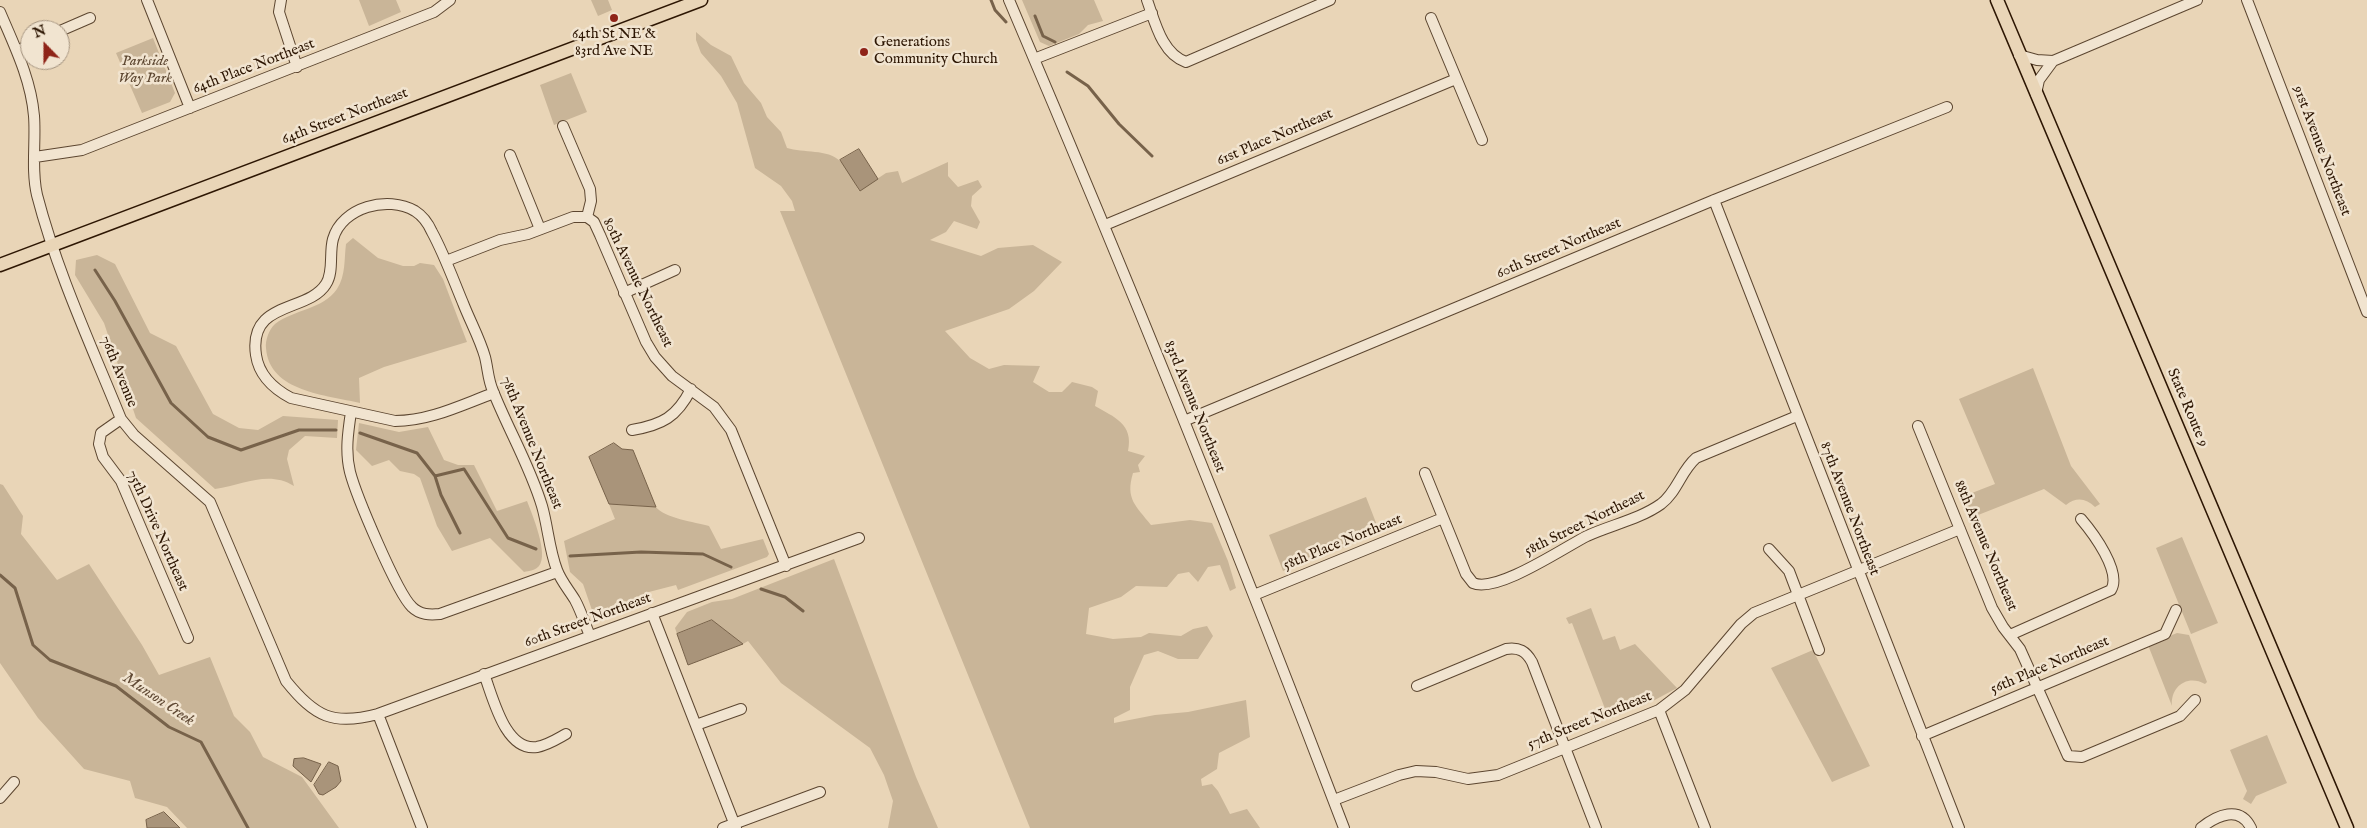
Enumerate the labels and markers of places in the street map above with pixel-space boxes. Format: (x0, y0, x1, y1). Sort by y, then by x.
marker: 64th St NE & 83rd Ave NE (608, 12, 620, 24)
place label: 64th St NE & 83rd Ave NE (572, 26, 656, 61)
place label: Generations Community Church (874, 34, 998, 69)
marker: Generations Community Church (858, 46, 870, 58)

